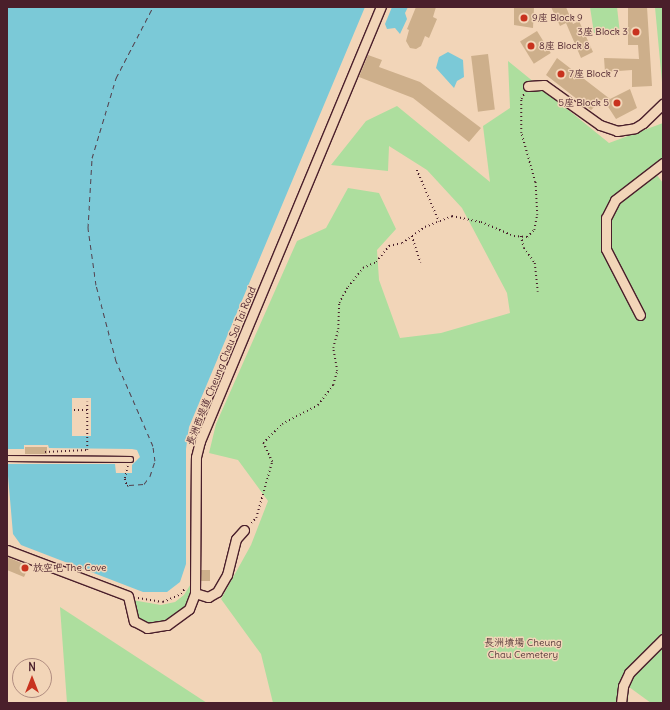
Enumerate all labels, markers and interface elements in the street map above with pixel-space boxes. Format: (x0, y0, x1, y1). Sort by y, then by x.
place label: 9座 Block 9 (532, 12, 583, 24)
marker: 9座 Block 9 (519, 13, 529, 23)
place label: 3座 Block 3 (577, 26, 628, 38)
marker: 3座 Block 3 (631, 27, 641, 37)
place label: 8座 Block 8 (539, 40, 590, 52)
marker: 8座 Block 8 (526, 41, 536, 51)
place label: 7座 Block 7 (569, 68, 618, 80)
marker: 7座 Block 7 (556, 69, 566, 79)
place label: 5座 Block 5 (558, 97, 609, 109)
marker: 5座 Block 5 (612, 98, 622, 108)
street label: 長洲西堤道 Cheung Chau Sai Tai Road (184, 285, 258, 447)
place label: 放空吧 The Cove (33, 562, 106, 574)
marker: 放空吧 The Cove (20, 563, 30, 573)
park label: 長洲墳場 Cheung Chau Cemetery (484, 636, 562, 660)
north arrow (12, 658, 52, 698)
text: N (28, 660, 36, 674)

